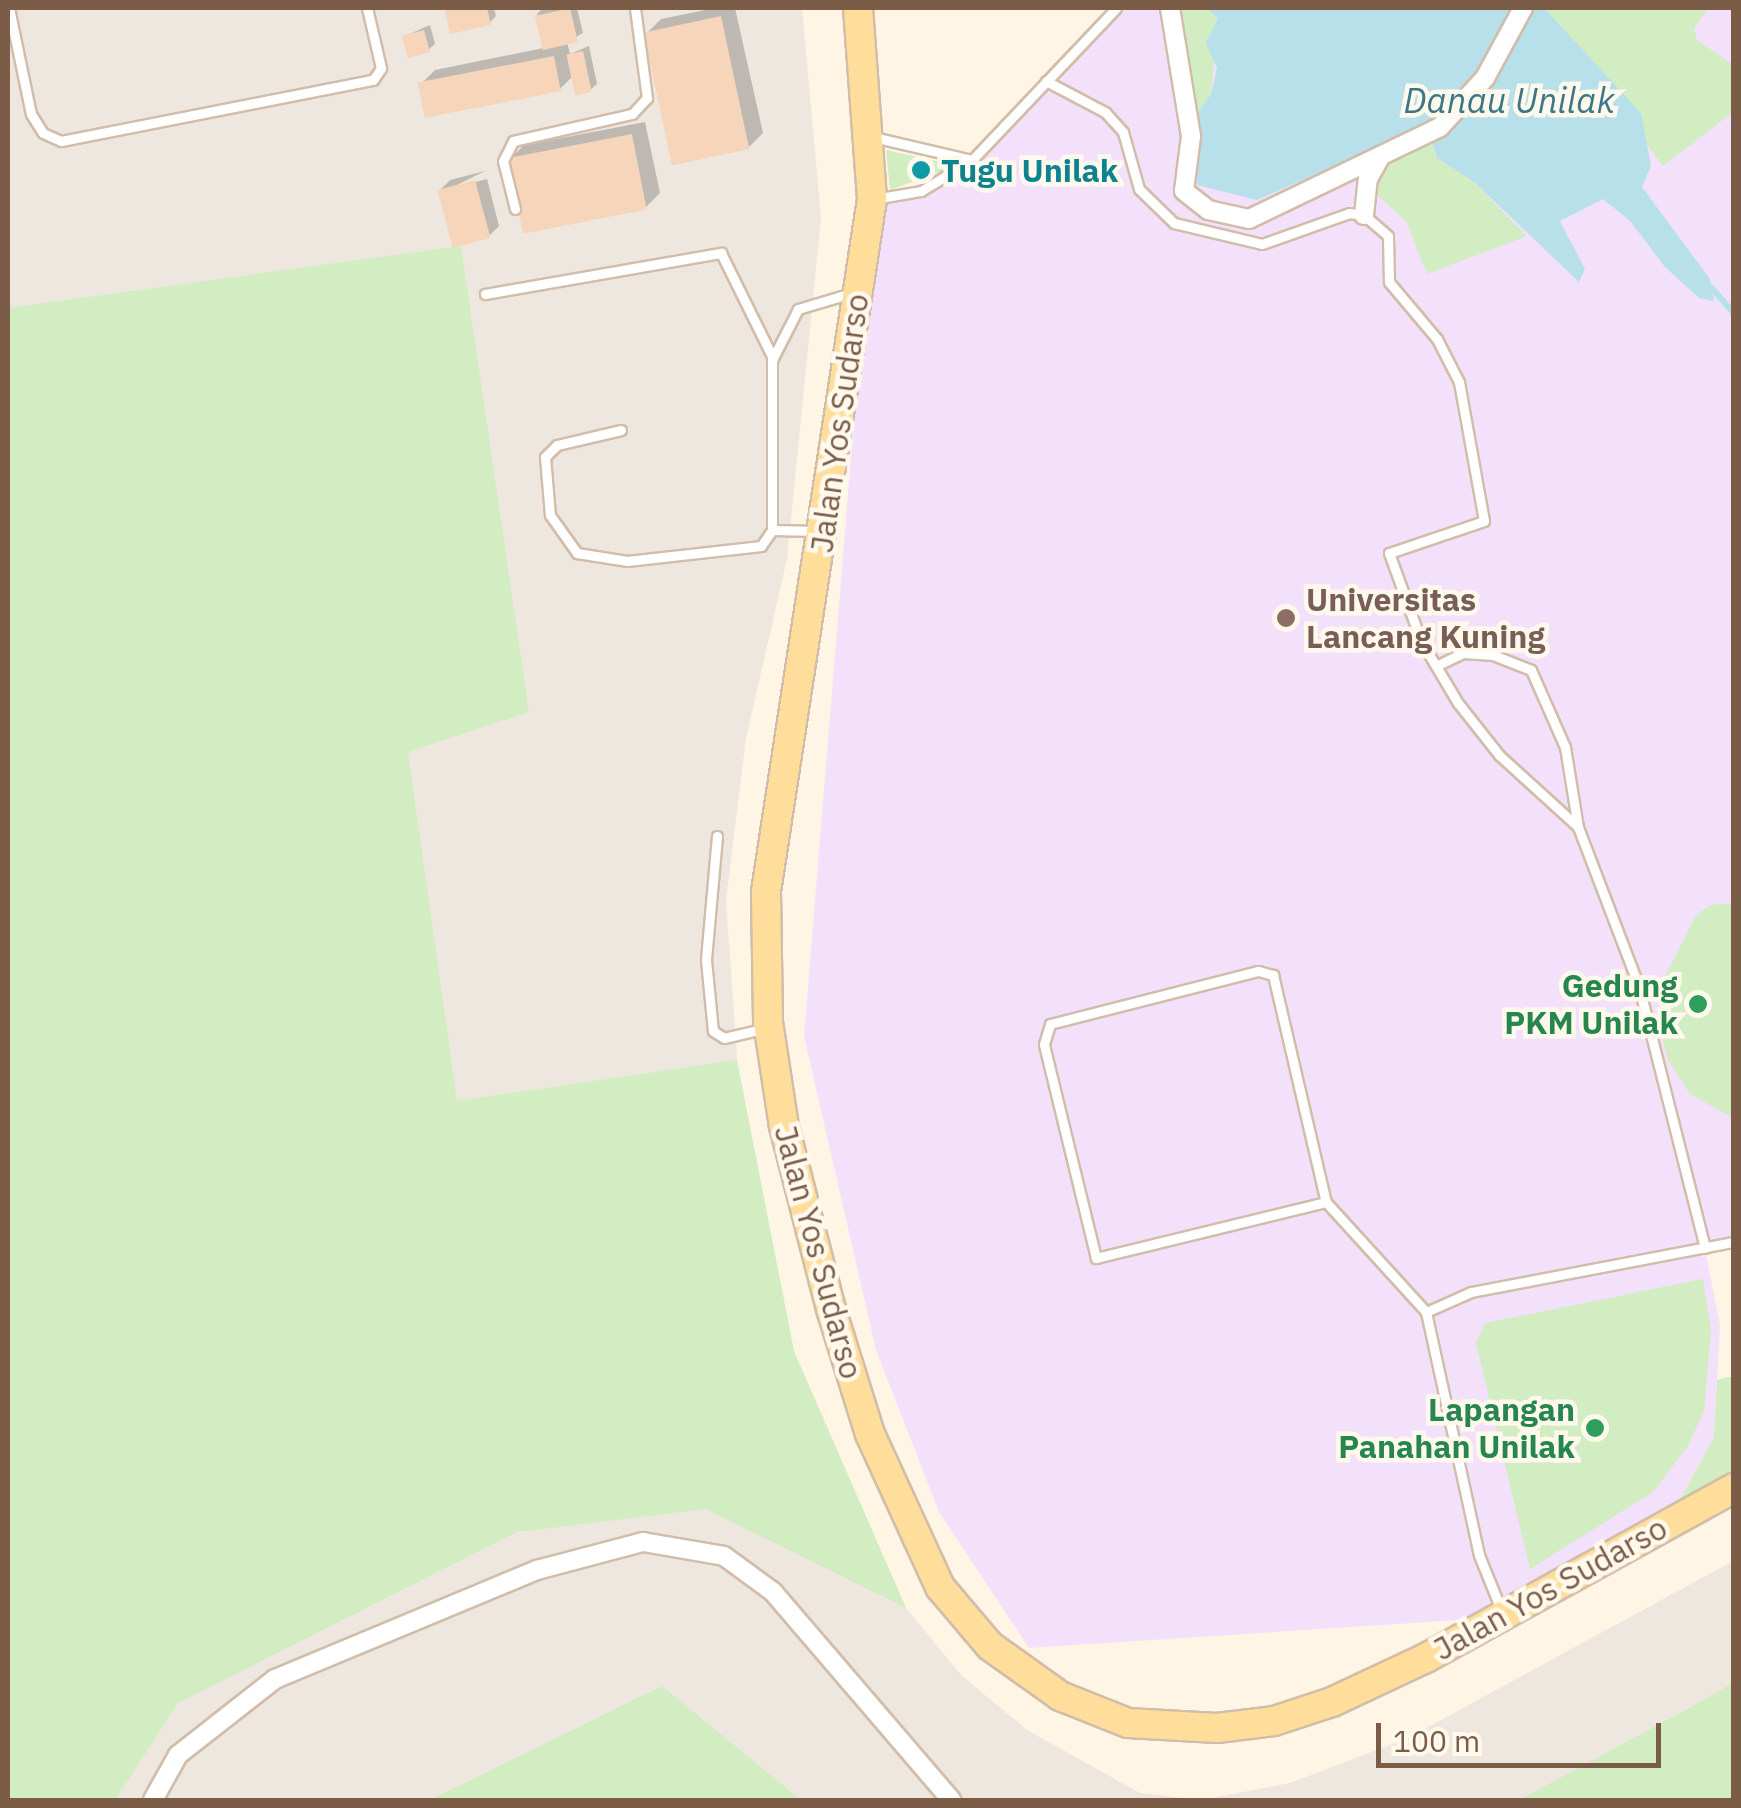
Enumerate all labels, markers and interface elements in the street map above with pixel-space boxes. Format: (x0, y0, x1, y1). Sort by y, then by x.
water label: Danau Unilak (1403, 79, 1615, 121)
place label: Tugu Unilak (941, 151, 1118, 189)
marker: Tugu Unilak (910, 159, 932, 181)
street label: Jalan Yos Sudarso (802, 291, 876, 555)
place label: Universitas Lancang Kuning (1306, 581, 1545, 656)
marker: Universitas Lancang Kuning (1275, 607, 1297, 629)
place label: Gedung PKM Unilak (1504, 967, 1678, 1042)
marker: Gedung PKM Unilak (1687, 993, 1709, 1015)
street label: Jalan Yos Sudarso (767, 1121, 871, 1383)
place label: Lapangan Panahan Unilak (1338, 1391, 1575, 1466)
marker: Lapangan Panahan Unilak (1584, 1417, 1606, 1439)
street label: Jalan Yos Sudarso (1427, 1508, 1673, 1668)
scale bar (1381, 1703, 1666, 1765)
text: 100 m (1393, 1721, 1480, 1760)

